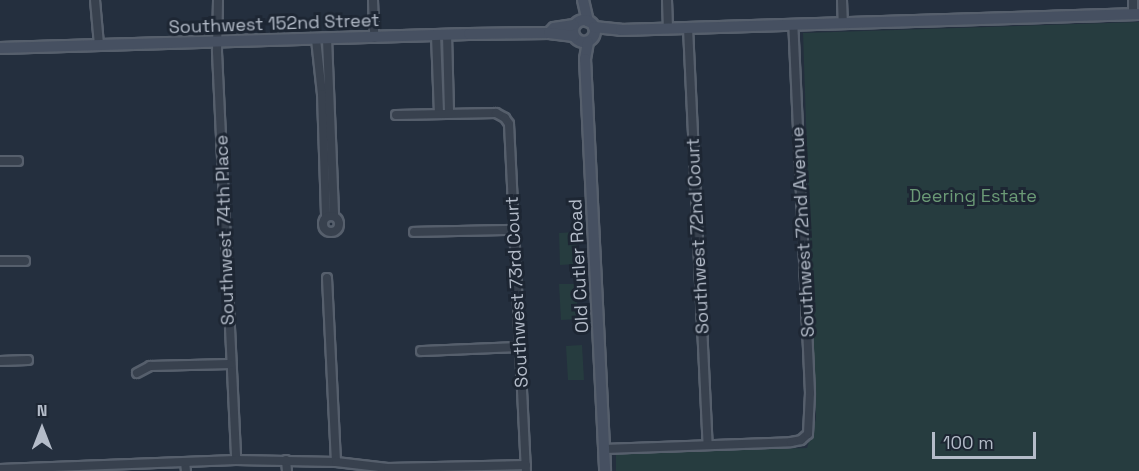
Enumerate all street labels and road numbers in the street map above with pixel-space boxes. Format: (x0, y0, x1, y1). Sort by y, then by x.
street label: Southwest 152nd Street (168, 10, 380, 38)
street label: Southwest 72nd Avenue (787, 126, 819, 338)
street label: Southwest 74th Place (211, 134, 239, 326)
street label: Southwest 72nd Court (682, 137, 714, 335)
street label: Southwest 73rd Court (501, 196, 533, 388)
street label: Old Cutler Road (565, 198, 593, 334)

